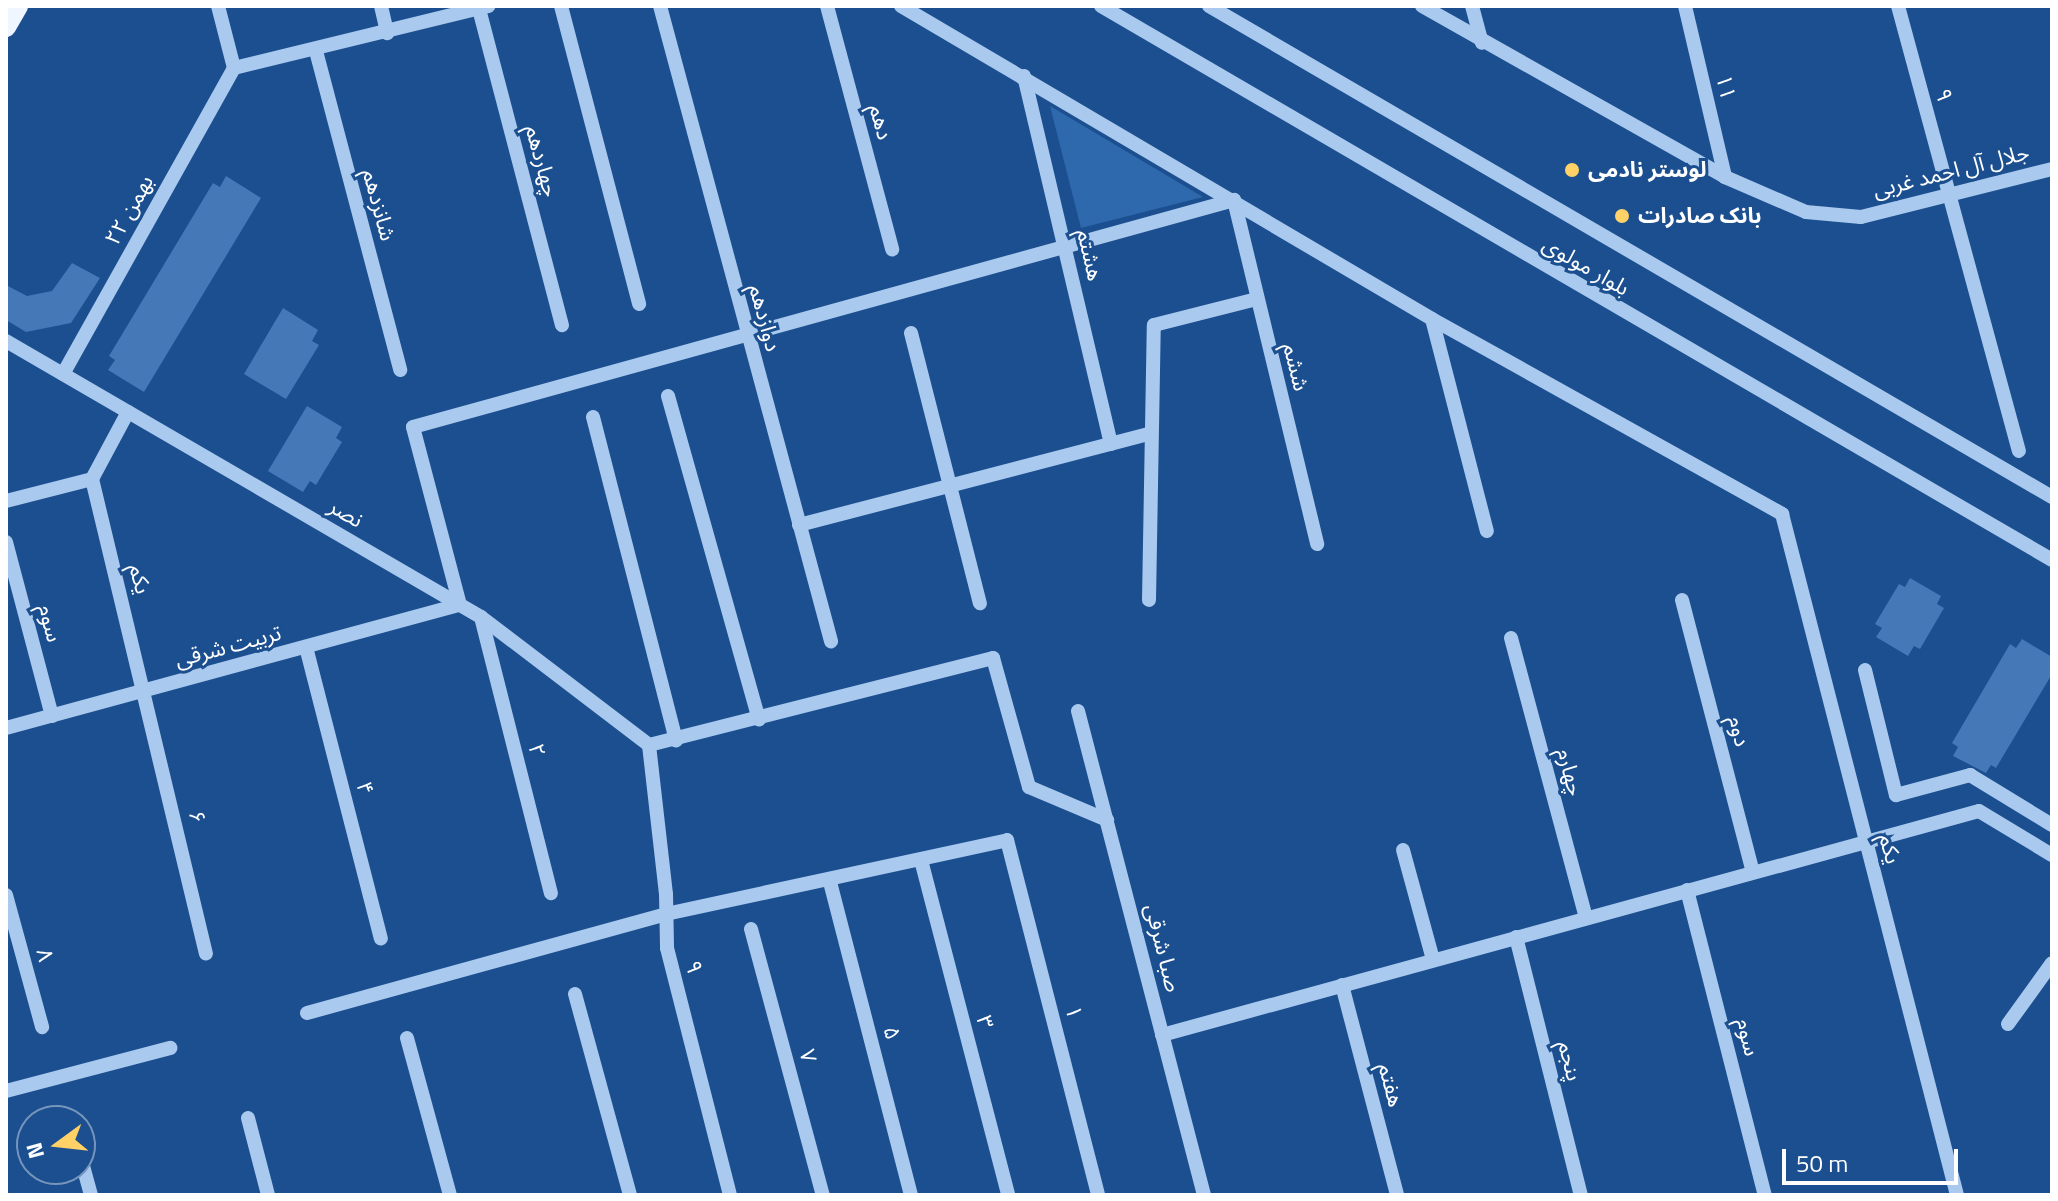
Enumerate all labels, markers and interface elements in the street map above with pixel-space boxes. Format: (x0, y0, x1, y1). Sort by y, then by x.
street label: ۱۱ (1710, 72, 1742, 102)
street label: ۹ (1930, 86, 1958, 104)
street label: دهم (864, 101, 898, 143)
street label: چهاردهم (520, 122, 564, 200)
street label: جلال آل احمد غربی (1870, 139, 2032, 203)
place label: لوستر نادمی (1588, 157, 1706, 183)
marker: لوستر نادمی (1563, 161, 1581, 179)
street label: شانزدهم (357, 166, 401, 244)
street label: ۲۲ بهمن (99, 170, 159, 250)
place label: بانک صادرات (1638, 203, 1762, 229)
marker: بانک صادرات (1613, 207, 1631, 225)
street label: هشتم (1071, 227, 1109, 283)
street label: بلوار مولوی (1538, 231, 1634, 301)
street label: دوازدهم (743, 282, 787, 354)
street label: ششم (1277, 340, 1315, 394)
street label: نصر (324, 493, 368, 533)
street label: یکم (124, 561, 156, 597)
street label: سوم (32, 601, 68, 645)
street label: تربیت شرقی (172, 619, 284, 673)
street label: دوم (1722, 713, 1756, 749)
street label: ۲ (523, 741, 551, 759)
street label: چهارم (1551, 745, 1589, 799)
street label: ۴ (351, 779, 379, 797)
street label: ۶ (183, 808, 211, 826)
street label: یکم (1873, 831, 1907, 867)
street label: صبا شرقی (1139, 901, 1187, 995)
street label: ۸ (31, 946, 59, 964)
street label: ۹ (680, 958, 708, 976)
street label: ۱ (1060, 1003, 1088, 1021)
street label: ۳ (971, 1013, 999, 1031)
street label: سوم (1731, 1015, 1765, 1059)
street label: ۵ (878, 1024, 906, 1042)
street label: پنجم (1552, 1038, 1588, 1084)
street label: ۷ (794, 1047, 822, 1065)
street label: هفتم (1373, 1060, 1409, 1110)
north arrow (16, 1105, 96, 1185)
scale bar (1786, 1133, 1962, 1183)
text: N (16, 1139, 53, 1162)
text: 50 m (1796, 1145, 1848, 1181)

